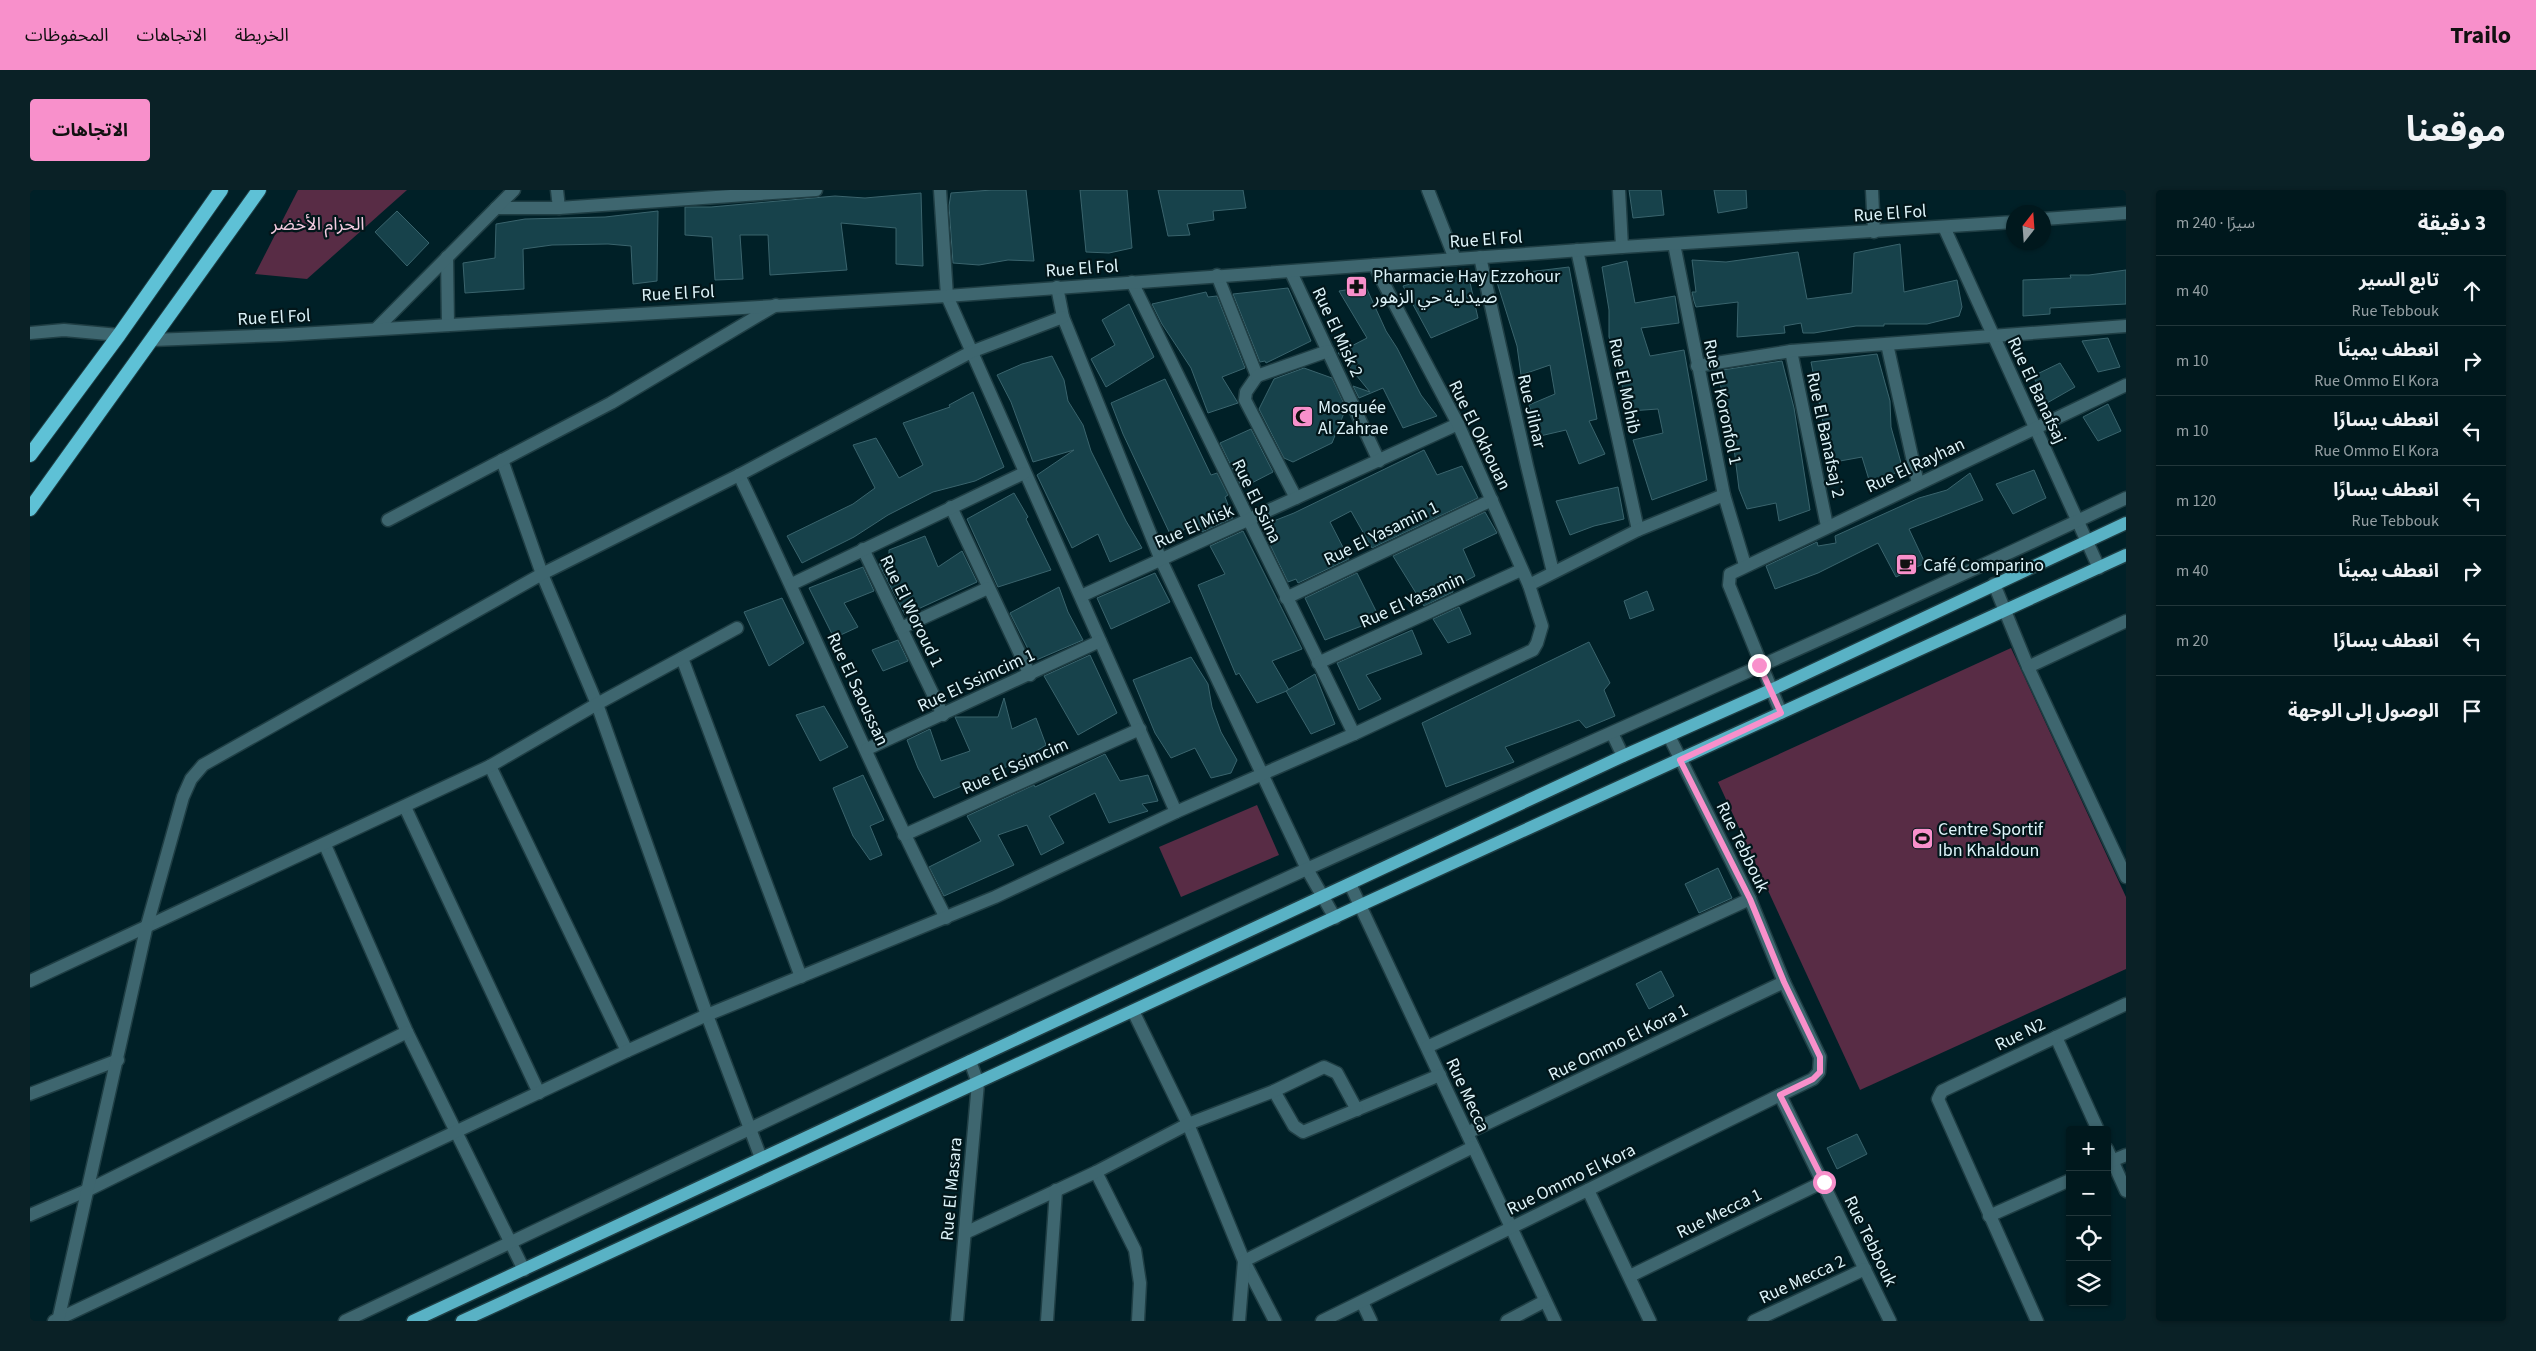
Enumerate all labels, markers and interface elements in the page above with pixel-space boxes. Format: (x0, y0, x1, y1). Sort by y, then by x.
text: Trailo (2450, 18, 2511, 53)
text: المحفوظات (25, 23, 109, 48)
text: الاتجاهات (137, 23, 207, 48)
text: الخريطة (235, 23, 289, 48)
button: الاتجاهات (30, 99, 150, 161)
text: موقعنا (2406, 105, 2506, 155)
street label: Rue El Fol (1853, 198, 1927, 229)
north arrow (2006, 205, 2051, 250)
text: 3 دقيقة (2418, 208, 2486, 238)
park label: الحزام الأخضر (270, 212, 365, 238)
text: سيرًا · 240 m (2176, 212, 2255, 234)
street label: Rue El Fol (1449, 224, 1523, 255)
street label: Rue El Fol (1045, 253, 1119, 284)
place label: Pharmacie Hay Ezzohour صيدلية حي الزهور (1372, 264, 1561, 310)
text: تابع السير (2359, 267, 2439, 294)
pharmacy icon: Pharmacie Hay Ezzohour صيدلية حي الزهور (1345, 274, 1369, 298)
icon: ahead (2458, 277, 2486, 305)
street label: Rue El Fol (641, 279, 715, 308)
text: 40 m (2176, 280, 2208, 302)
street label: Rue El Misk 2 (1306, 283, 1369, 381)
text: Rue Tebbouk (2352, 300, 2439, 322)
street label: Rue El Fol (237, 303, 311, 332)
street label: Rue El Banafsaj (2001, 333, 2072, 448)
street label: Rue El Mohib (1602, 336, 1647, 436)
street label: Rue El Koronfol 1 (1697, 337, 1748, 467)
text: انعطف يمينًا (2338, 337, 2439, 364)
icon: right (2458, 347, 2486, 375)
text: 10 m (2176, 350, 2208, 372)
street label: Rue El Banafsaj 2 (1800, 370, 1851, 500)
text: Rue Ommo El Kora (2314, 370, 2439, 392)
street label: Rue Jilnar (1511, 372, 1552, 451)
street label: Rue El Okhouan (1442, 376, 1517, 494)
place label: Mosquée Al Zahrae (1318, 395, 1388, 441)
mosque icon: Mosquée Al Zahrae (1290, 405, 1314, 429)
text: انعطف يسارًا (2333, 407, 2439, 434)
icon: left (2458, 417, 2486, 445)
text: 10 m (2176, 420, 2208, 442)
street label: Rue El Rayhan (1862, 432, 1969, 499)
text: Rue Ommo El Kora (2314, 440, 2439, 462)
street label: Rue El Ssina (1225, 455, 1288, 547)
text: انعطف يسارًا (2333, 477, 2439, 504)
icon: left (2458, 487, 2486, 515)
text: 120 m (2176, 490, 2216, 512)
street label: Rue El Yasamin 1 (1320, 495, 1443, 572)
street label: Rue El Misk (1151, 498, 1238, 555)
text: Rue Tebbouk (2352, 510, 2439, 532)
street label: Rue El Woroud 1 (874, 551, 950, 672)
cafe icon: Café Comparino (1895, 553, 1919, 577)
place label: Café Comparino (1923, 553, 2044, 578)
icon: right (2458, 557, 2486, 585)
text: انعطف يمينًا (2338, 558, 2439, 585)
text: 40 m (2176, 560, 2208, 582)
street label: Rue El Yasamin (1356, 566, 1469, 635)
icon: left (2458, 627, 2486, 655)
street label: Rue El Saoussan (820, 628, 895, 750)
text: انعطف يسارًا (2333, 628, 2439, 655)
text: 20 m (2176, 630, 2208, 652)
street label: Rue El Ssimcim 1 (913, 642, 1039, 719)
route end (1748, 654, 1771, 677)
icon: arrive (2458, 697, 2486, 725)
text: الوصول إلى الوجهة (2288, 698, 2439, 725)
street label: Rue El Ssimcim (958, 732, 1073, 801)
street label: Rue Tebbouk (1710, 798, 1775, 897)
place label: Centre Sportif Ibn Khaldoun (1938, 817, 2044, 863)
sports icon: Centre Sportif Ibn Khaldoun (1910, 827, 1934, 851)
street label: Rue Ommo El Kora 1 (1544, 998, 1692, 1087)
street label: Rue N2 (1991, 1012, 2050, 1057)
street label: Rue Mecca (1439, 1054, 1496, 1137)
map controls (2066, 1126, 2111, 1306)
button: + (2066, 1126, 2111, 1171)
street label: Rue El Masara (935, 1136, 968, 1242)
street label: Rue Ommo El Kora (1503, 1137, 1640, 1221)
route start (1813, 1171, 1836, 1194)
button: − (2066, 1171, 2111, 1216)
street label: Rue Mecca 1 (1672, 1182, 1766, 1245)
street label: Rue Tebbouk (1838, 1192, 1903, 1291)
button: locate (2066, 1216, 2111, 1261)
street label: Rue Mecca 2 (1755, 1249, 1849, 1310)
button: layers (2066, 1261, 2111, 1306)

